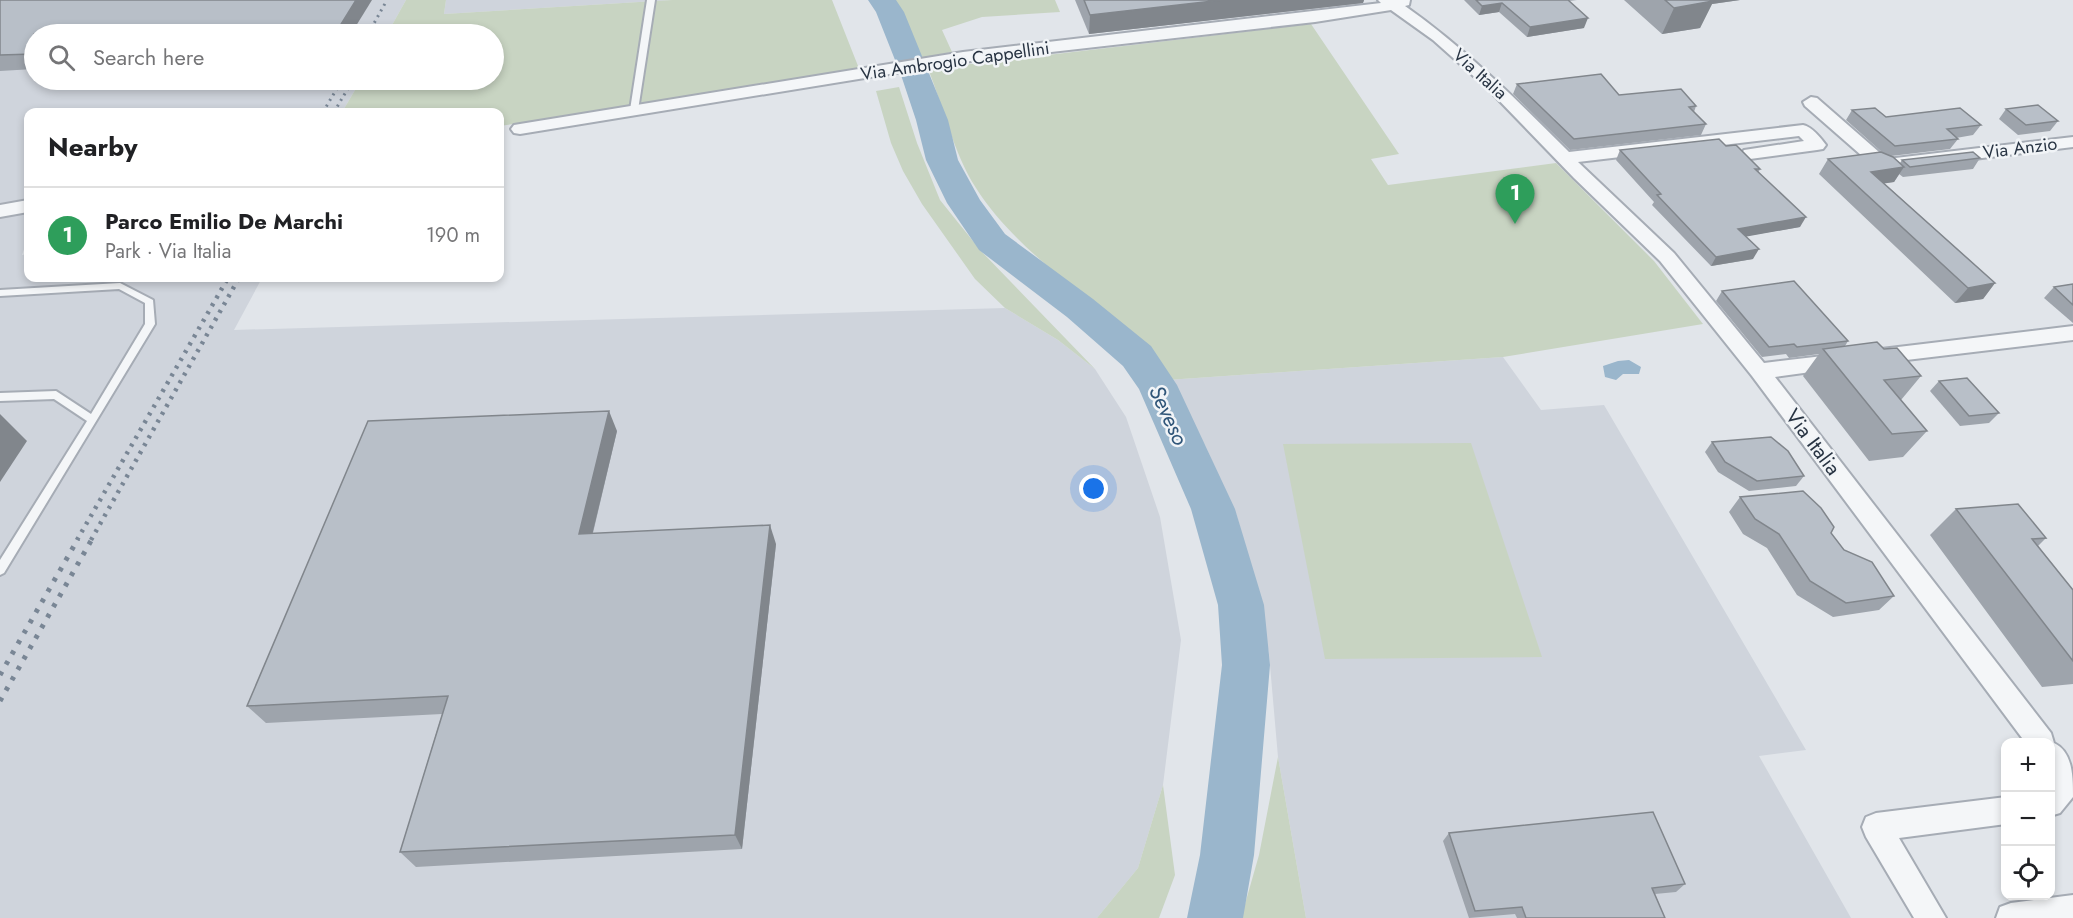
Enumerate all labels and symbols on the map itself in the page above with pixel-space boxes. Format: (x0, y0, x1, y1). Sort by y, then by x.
street label: Via Ambrogio Cappellini (859, 35, 1051, 87)
street label: Via Italia (1447, 42, 1513, 106)
street label: Via Anzio (1981, 131, 2059, 165)
pin: 1 (1496, 174, 1534, 224)
water label: Seveso (1141, 380, 1197, 450)
street label: Via Italia (1778, 402, 1848, 482)
your location (1079, 474, 1108, 503)

